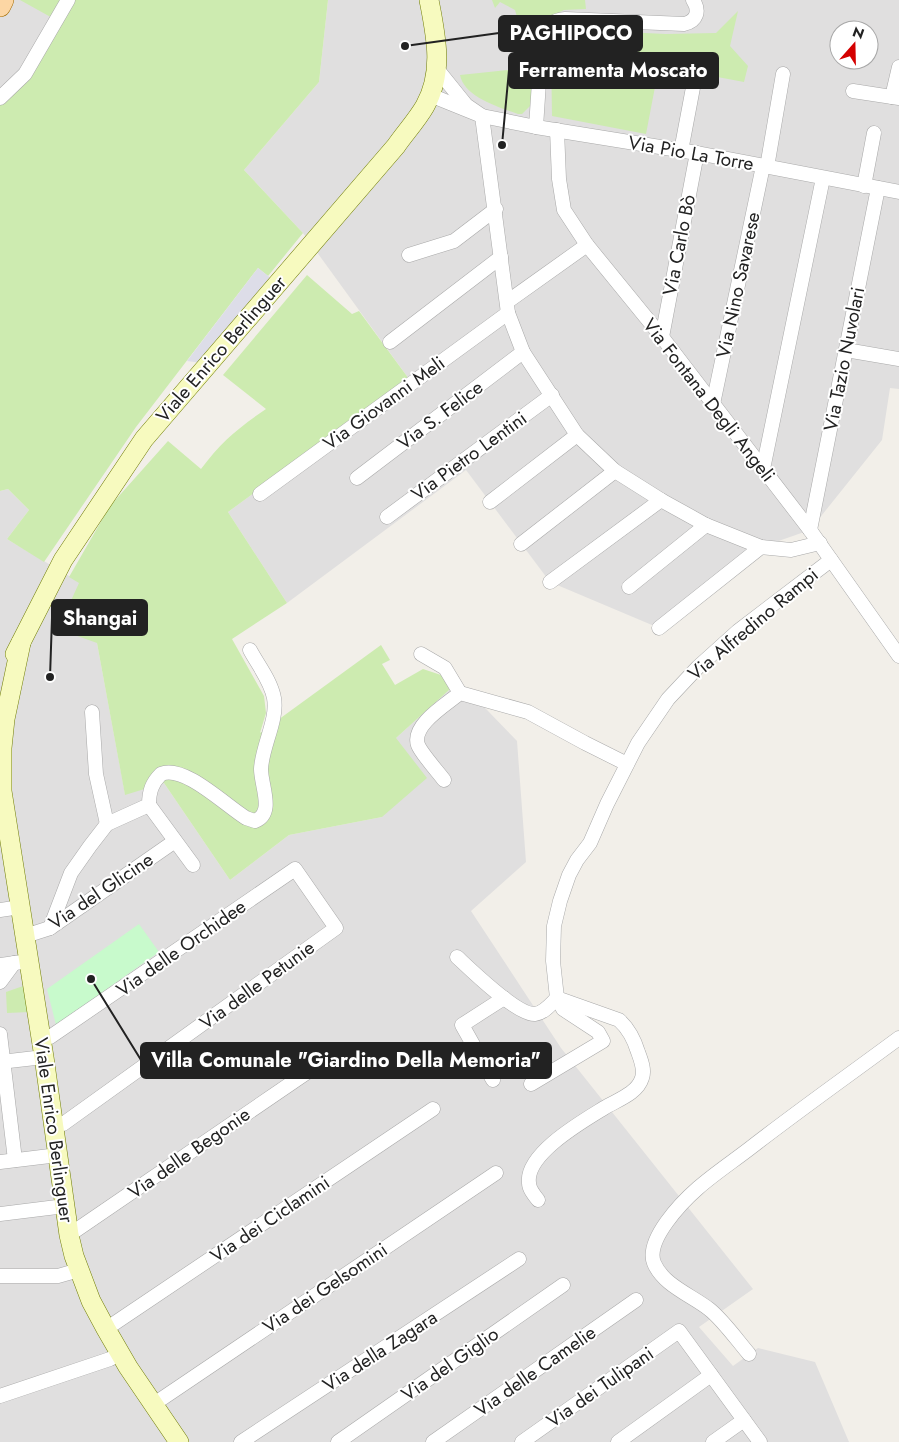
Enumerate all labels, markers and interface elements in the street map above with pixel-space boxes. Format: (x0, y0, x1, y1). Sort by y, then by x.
callout: PAGHIPOCO (499, 16, 642, 51)
text: PAGHIPOCO (510, 19, 632, 48)
north arrow (829, 20, 879, 70)
text: N (850, 21, 867, 44)
callout: Ferramenta Moscato (509, 53, 718, 88)
text: Ferramenta Moscato (518, 56, 708, 85)
street label: Via Pio La Torre (626, 129, 756, 177)
street label: Via Carlo Bò (656, 192, 702, 298)
street label: Via Nino Savarese (709, 209, 767, 360)
street label: Viale Enrico Berlinguer (150, 269, 293, 428)
street label: Via Tazio Nuvolari (817, 285, 871, 433)
street label: Via Fontana Degli Angeli (636, 312, 782, 488)
street label: Via Giovanni Meli (318, 350, 450, 456)
street label: Via S. Felice (392, 374, 489, 456)
street label: Via Pietro Lentini (406, 405, 532, 507)
street label: Via Alfredino Rampi (682, 561, 824, 687)
callout: Shangai (52, 600, 147, 635)
text: Shangai (63, 604, 137, 633)
street label: Via del Glicine (43, 846, 159, 936)
street label: Via delle Orchidee (111, 893, 251, 1003)
street label: Via delle Petunie (194, 934, 320, 1036)
street label: Viale Enrico Berlinguer (28, 1036, 80, 1225)
callout: Villa Comunale "Giardino Della Memoria" (141, 1043, 551, 1078)
text: Villa Comunale "Giardino Della Memoria" (150, 1046, 541, 1075)
street label: Via delle Begonie (123, 1101, 256, 1205)
street label: Via dei Ciclamini (205, 1169, 335, 1269)
street label: Via dei Gelsomini (257, 1236, 393, 1340)
street label: Via della Zagara (317, 1304, 443, 1398)
street label: Via delle Camelie (469, 1319, 601, 1423)
street label: Via del Giglio (396, 1320, 504, 1408)
street label: Via dei Tulipani (541, 1340, 659, 1434)

